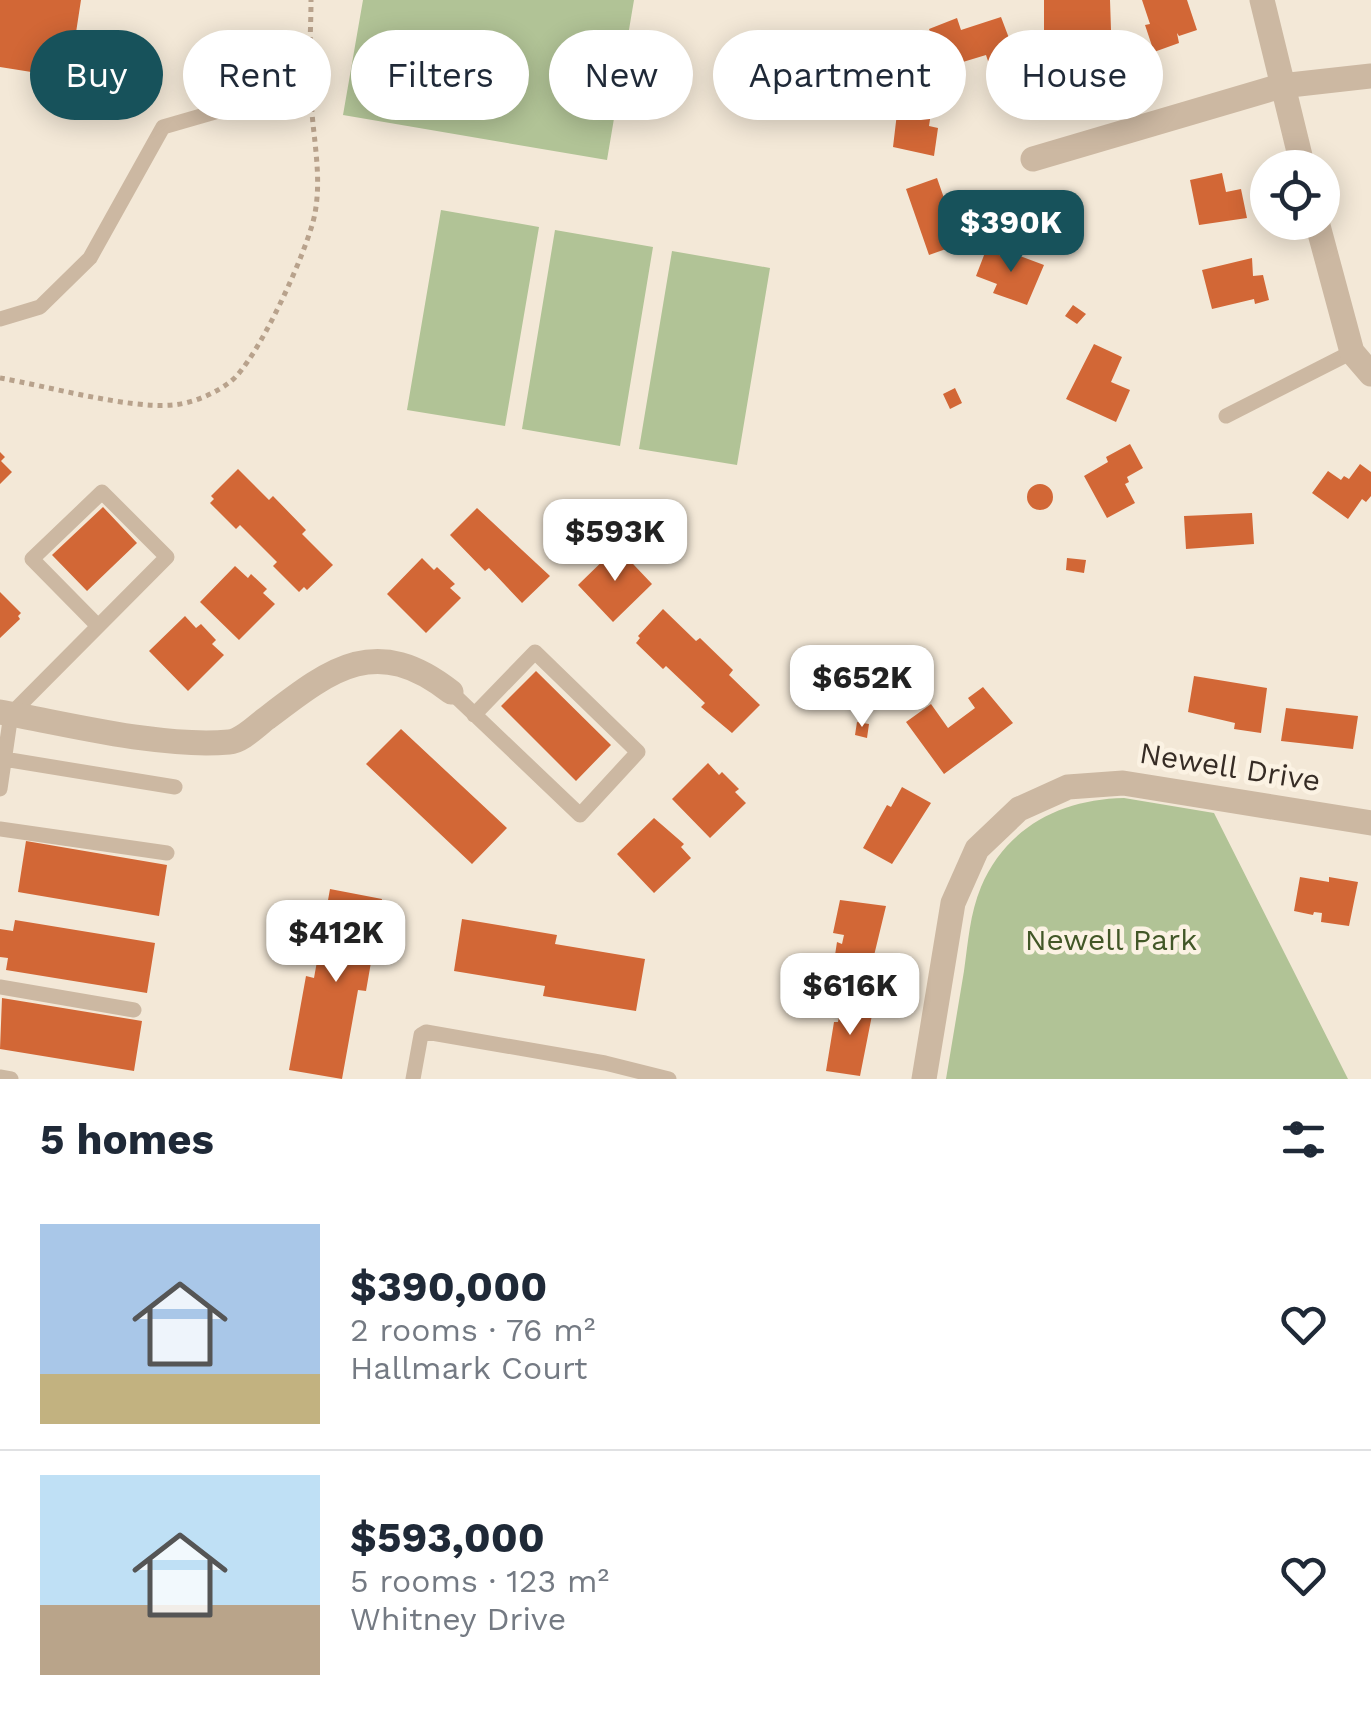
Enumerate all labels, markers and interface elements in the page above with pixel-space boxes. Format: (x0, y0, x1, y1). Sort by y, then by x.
chip: Buy (30, 30, 163, 120)
chip: Rent (183, 30, 331, 120)
chip: Filters (351, 30, 529, 120)
chip: New (549, 30, 693, 120)
chip: Apartment (713, 30, 966, 120)
chip: House (986, 30, 1163, 120)
map controls (1250, 150, 1340, 240)
button: locate (1250, 150, 1340, 240)
pin: $390K (941, 190, 1081, 275)
text: $390K (960, 203, 1062, 241)
pin: $593K (545, 499, 685, 584)
text: $593K (565, 512, 665, 550)
pin: $652K (792, 645, 932, 730)
text: $652K (812, 658, 912, 696)
street label: Newell Drive (1137, 735, 1323, 798)
pin: $412K (266, 900, 406, 985)
text: $412K (288, 913, 384, 951)
park label: Newell Park (1025, 922, 1197, 957)
pin: $616K (780, 953, 920, 1038)
text: $616K (802, 966, 898, 1004)
icon: filters (1276, 1112, 1331, 1167)
text: 5 homes (40, 1115, 214, 1164)
text: $390,000 (350, 1262, 547, 1311)
icon: home (120, 1264, 240, 1384)
icon: heart (1276, 1297, 1331, 1352)
text: 2 rooms · 76 m² (350, 1311, 596, 1349)
text: Hallmark Court (350, 1349, 587, 1387)
text: $593,000 (350, 1513, 545, 1562)
icon: home (120, 1515, 240, 1635)
icon: heart (1276, 1548, 1331, 1603)
text: 5 rooms · 123 m² (350, 1562, 609, 1600)
text: Whitney Drive (350, 1600, 566, 1638)

